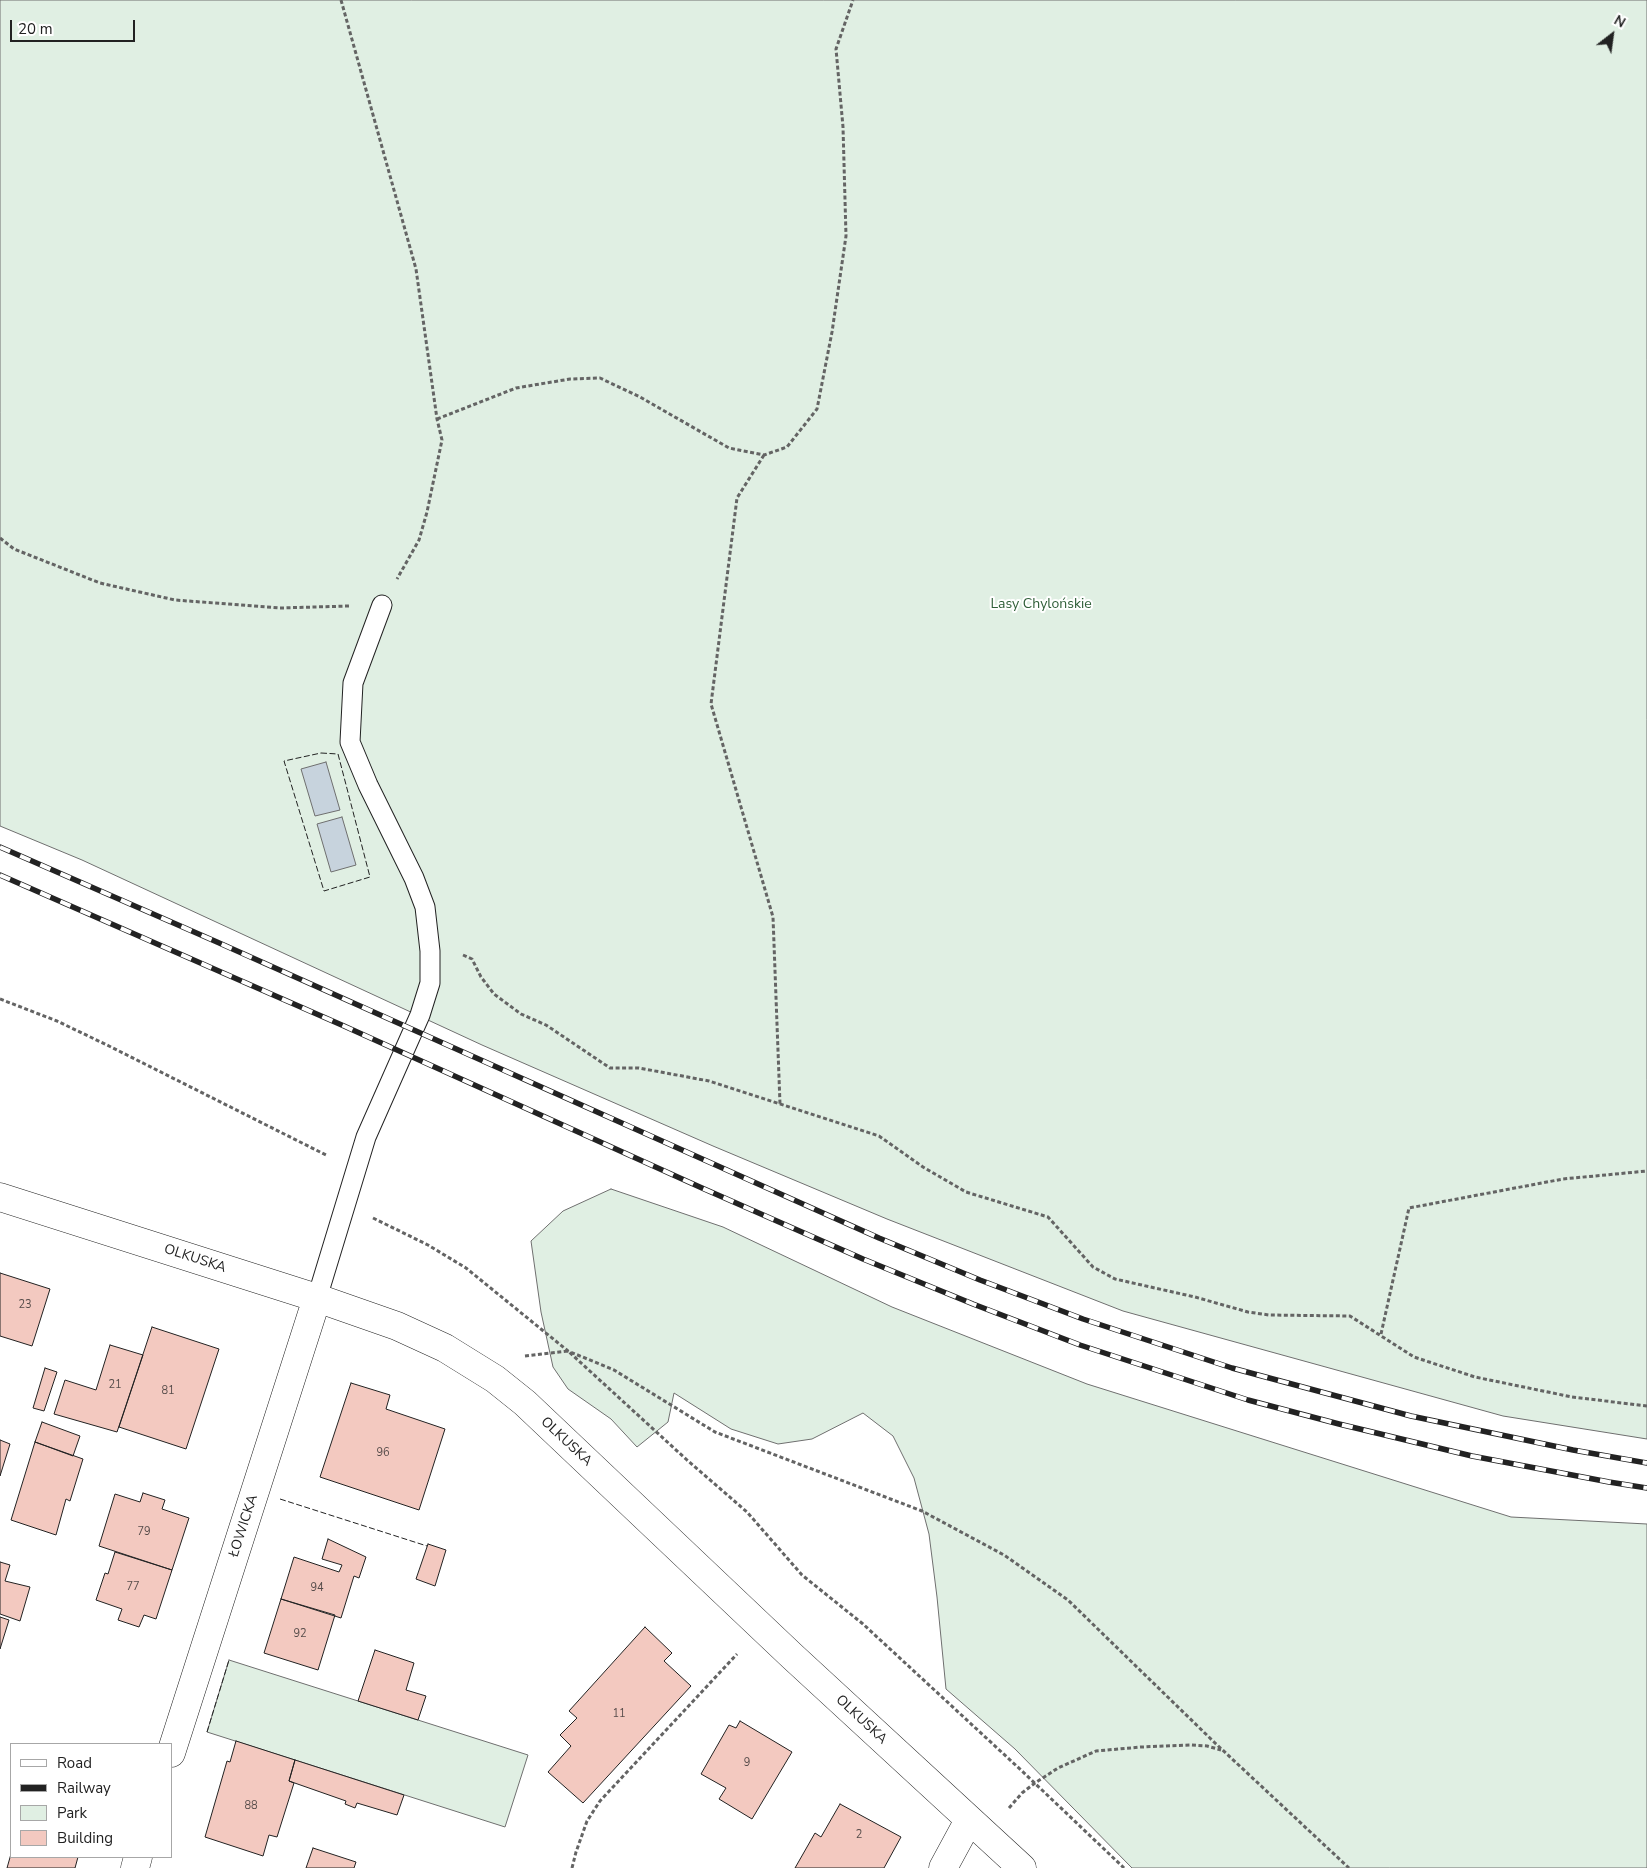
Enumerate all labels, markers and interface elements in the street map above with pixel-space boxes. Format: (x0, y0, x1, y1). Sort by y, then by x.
scale bar (12, 10, 138, 42)
north arrow (1587, 10, 1637, 60)
text: N (1610, 11, 1629, 32)
text: 20 m (18, 19, 53, 39)
park label: Lasy Chylońskie (990, 597, 1092, 613)
street label: OLKUSKA (162, 1241, 228, 1277)
house number: 23 (18, 1298, 32, 1312)
house number: 21 (108, 1378, 122, 1392)
house number: 81 (161, 1384, 175, 1398)
street label: OLKUSKA (537, 1414, 595, 1470)
house number: 96 (376, 1446, 390, 1460)
street label: ŁOWICKA (226, 1493, 262, 1559)
house number: 79 (137, 1525, 151, 1539)
house number: 77 (126, 1580, 140, 1594)
house number: 94 (310, 1581, 324, 1595)
house number: 92 (293, 1627, 307, 1641)
street label: OLKUSKA (832, 1692, 890, 1748)
house number: 11 (612, 1707, 626, 1721)
legend (10, 1743, 172, 1858)
text: Road (57, 1753, 92, 1773)
house number: 9 (744, 1756, 750, 1770)
text: Railway (57, 1778, 111, 1798)
house number: 88 (244, 1799, 258, 1813)
text: Park (57, 1803, 87, 1823)
text: Building (57, 1828, 113, 1848)
house number: 2 (856, 1828, 862, 1842)

